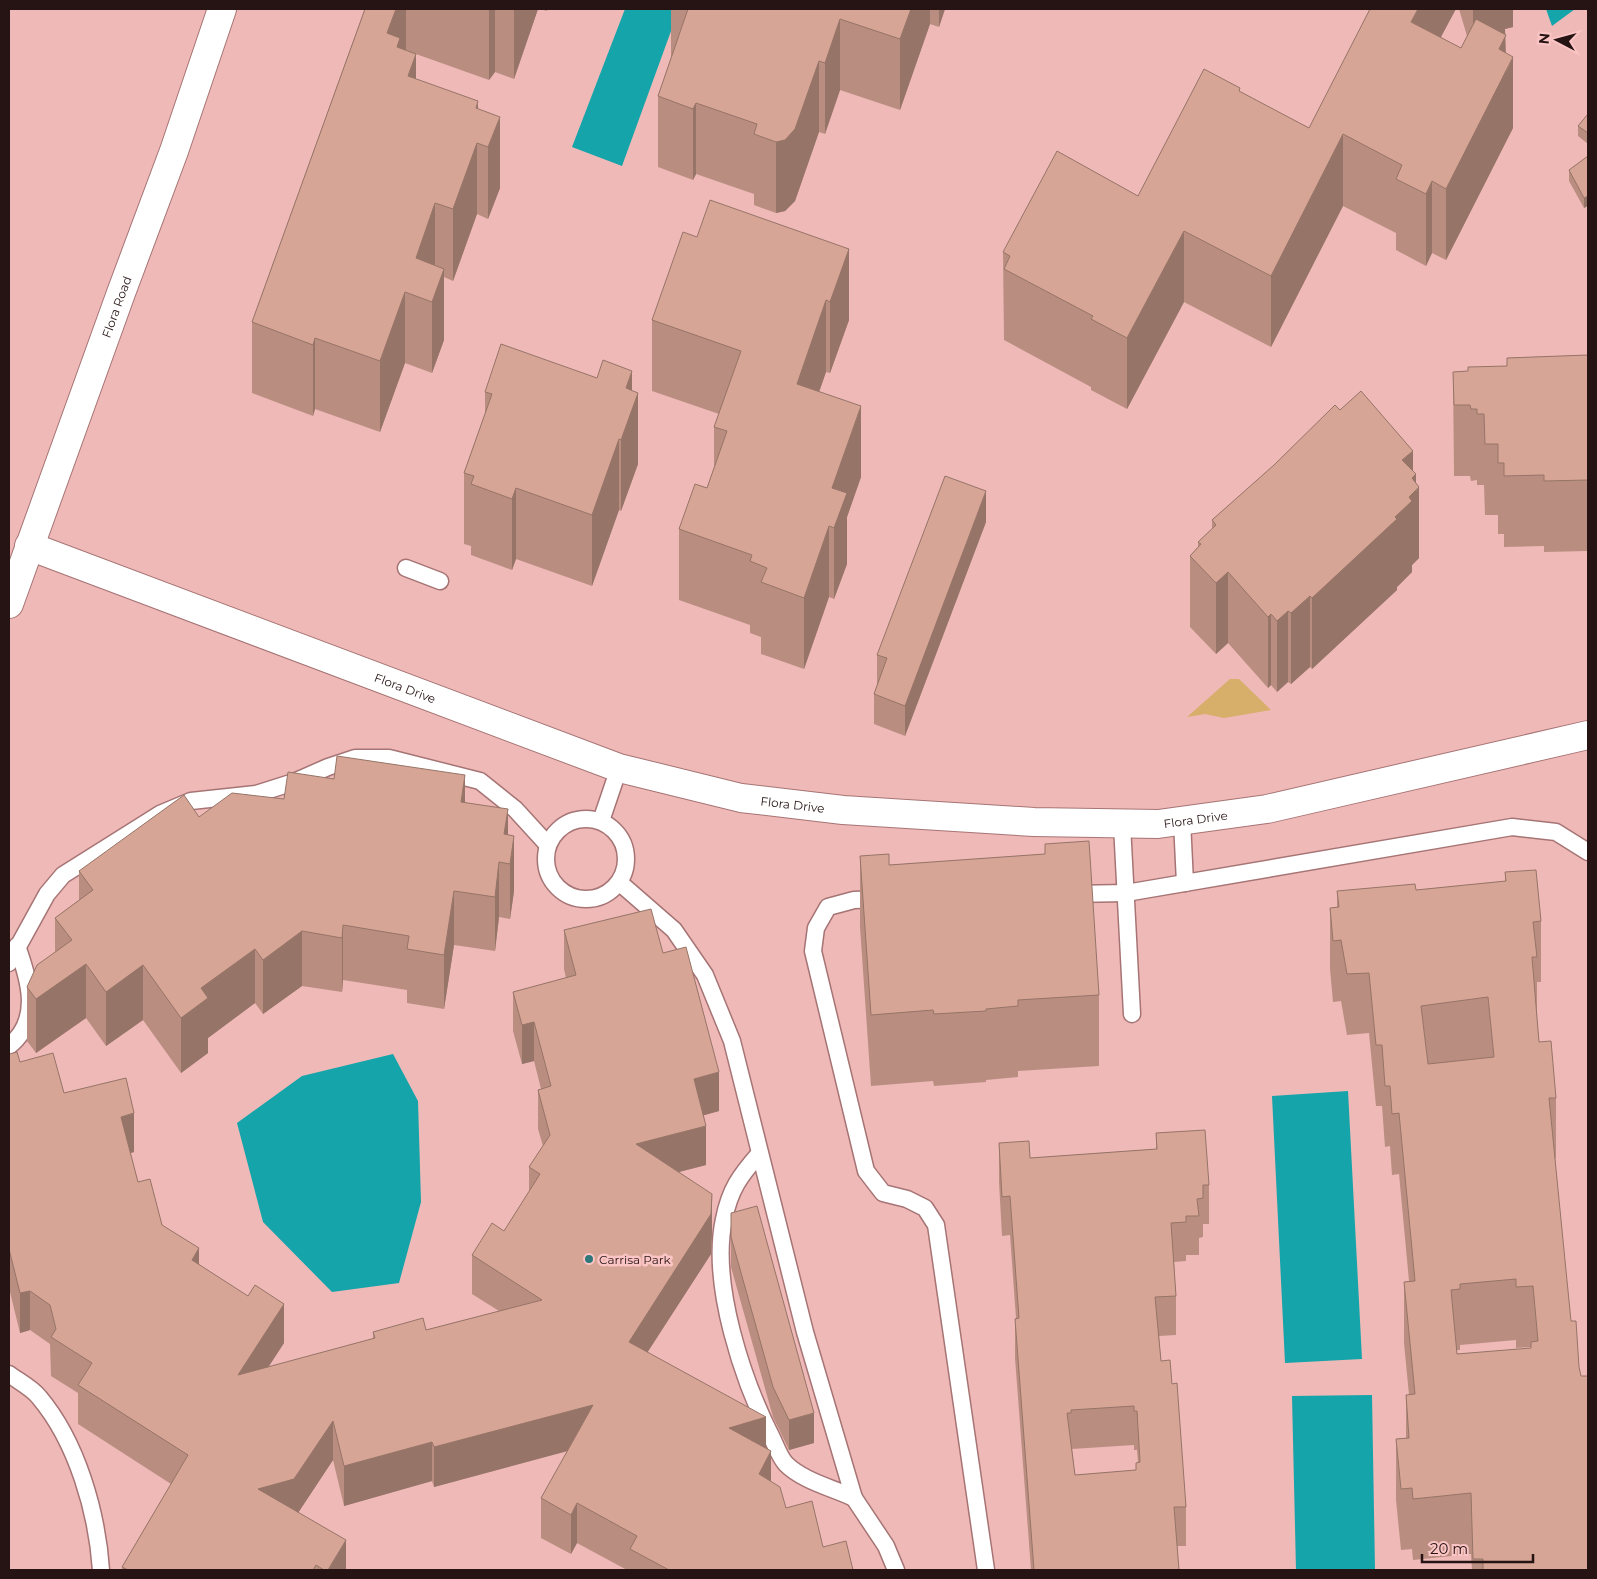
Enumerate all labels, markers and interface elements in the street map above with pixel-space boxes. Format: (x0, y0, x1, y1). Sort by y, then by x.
north arrow (1532, 15, 1582, 65)
text: N (1535, 32, 1554, 45)
street label: Flora Road (98, 274, 134, 340)
street label: Flora Drive (372, 669, 438, 706)
street label: Flora Drive (760, 793, 825, 815)
street label: Flora Drive (1163, 807, 1228, 831)
place label: Carrisa Park (599, 1252, 671, 1267)
marker: Carrisa Park (583, 1253, 595, 1265)
scale bar (1422, 1532, 1533, 1564)
text: 20 m (1430, 1539, 1468, 1558)

